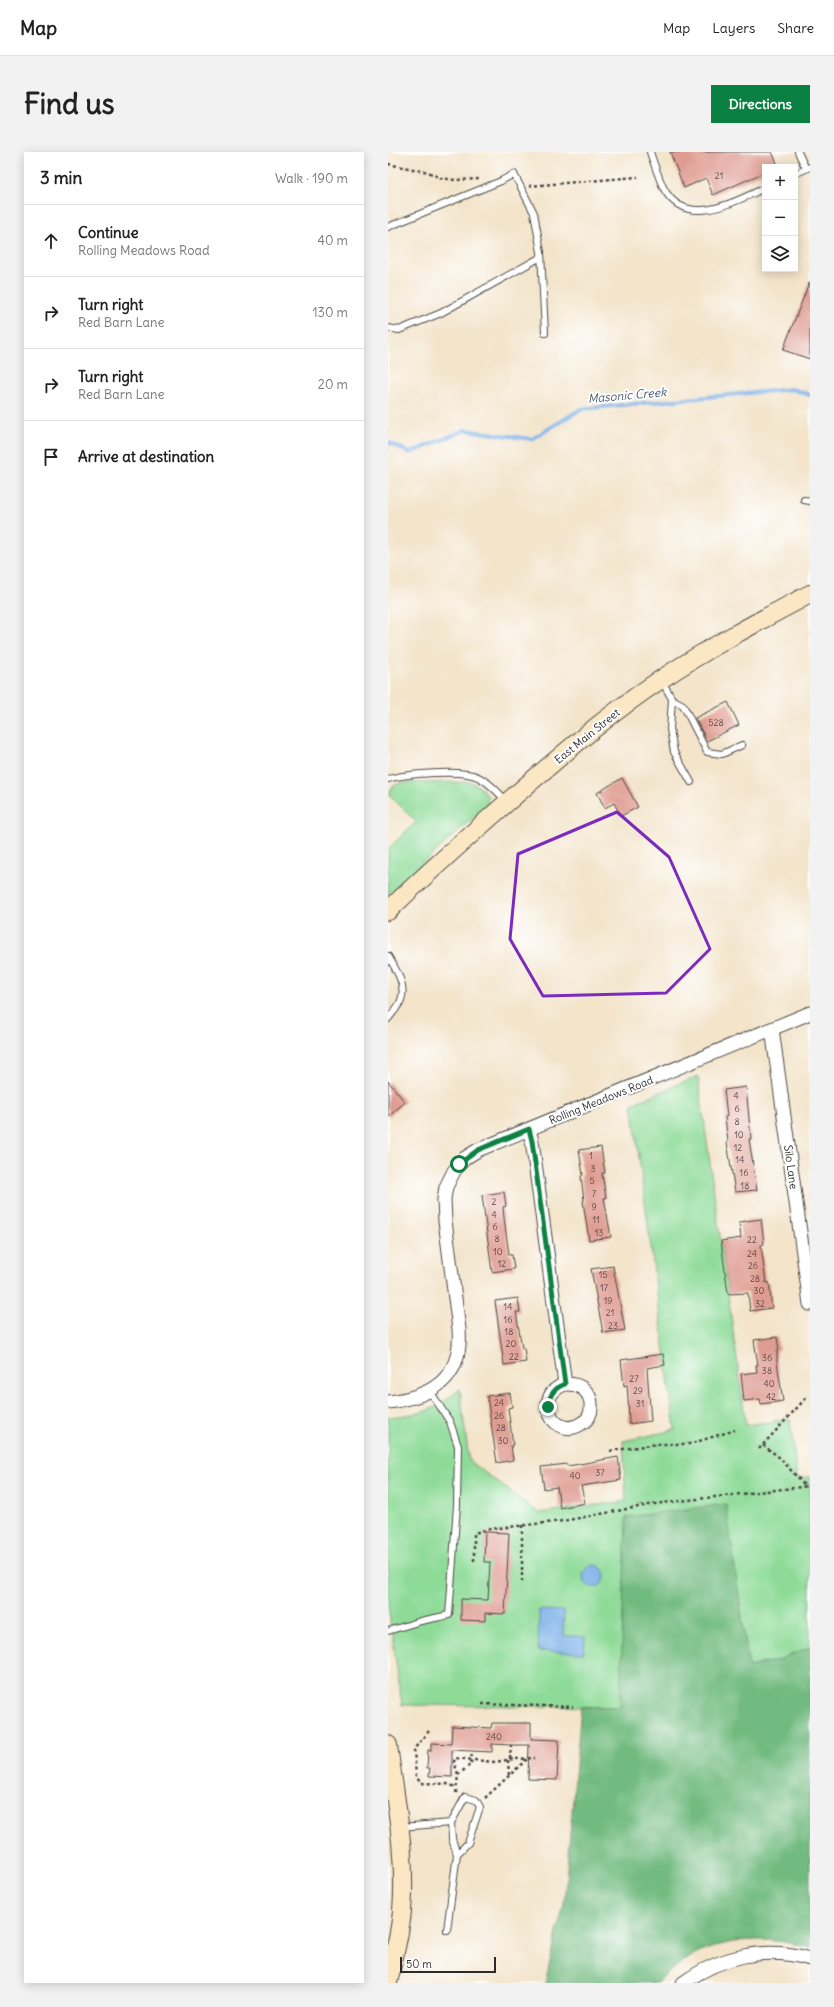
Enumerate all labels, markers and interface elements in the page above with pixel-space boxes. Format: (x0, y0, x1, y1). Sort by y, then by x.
text: Map (20, 16, 57, 40)
text: Map (663, 19, 690, 37)
text: Layers (712, 19, 755, 37)
text: Share (777, 19, 814, 37)
button: Directions (711, 85, 810, 123)
text: Find us (24, 86, 115, 122)
map controls (762, 164, 798, 272)
button: + (762, 164, 798, 200)
text: 3 min (40, 167, 82, 189)
text: Walk · 190 m (275, 170, 348, 187)
house number: 21 (715, 170, 723, 181)
button: − (762, 200, 798, 236)
text: Continue (78, 223, 139, 242)
icon: ahead (40, 230, 62, 252)
text: 40 m (317, 232, 348, 249)
button: layers (762, 236, 798, 272)
text: Rolling Meadows Road (78, 242, 210, 259)
text: Turn right (78, 295, 143, 314)
icon: right (40, 302, 62, 324)
text: 130 m (312, 304, 348, 321)
text: Red Barn Lane (78, 314, 165, 331)
text: Turn right (78, 367, 143, 386)
icon: right (40, 374, 62, 396)
text: 20 m (318, 376, 348, 393)
water label: Masonic Creek (587, 384, 668, 406)
text: Red Barn Lane (78, 386, 165, 403)
icon: arrive (40, 446, 62, 468)
text: Arrive at destination (78, 447, 214, 466)
street label: East Main Street (552, 705, 623, 767)
house number: 528 (708, 717, 724, 728)
street label: Rolling Meadows Road (547, 1072, 656, 1127)
house number: 4 (733, 1090, 739, 1101)
house number: 6 (734, 1103, 740, 1114)
house number: 8 (734, 1116, 740, 1127)
house number: 10 (734, 1129, 744, 1140)
house number: 12 (734, 1142, 742, 1153)
street label: Silo Lane (781, 1144, 801, 1190)
house number: 1 (589, 1150, 593, 1161)
house number: 14 (736, 1154, 744, 1165)
route start (450, 1155, 468, 1173)
house number: 3 (590, 1163, 596, 1174)
house number: 16 (740, 1167, 748, 1178)
house number: 5 (589, 1175, 595, 1186)
house number: 18 (741, 1180, 749, 1191)
house number: 7 (592, 1188, 597, 1199)
house number: 2 (492, 1196, 497, 1207)
house number: 9 (591, 1201, 597, 1212)
house number: 4 (491, 1209, 497, 1220)
house number: 11 (592, 1214, 600, 1225)
house number: 6 (492, 1221, 498, 1232)
house number: 13 (595, 1227, 603, 1238)
house number: 8 (494, 1233, 500, 1244)
house number: 22 (747, 1234, 757, 1245)
house number: 10 (493, 1246, 503, 1257)
house number: 24 (747, 1248, 757, 1259)
house number: 12 (498, 1258, 506, 1269)
house number: 26 (748, 1260, 758, 1271)
house number: 15 (599, 1269, 607, 1280)
house number: 28 (750, 1273, 760, 1284)
house number: 17 (600, 1282, 609, 1293)
house number: 30 (753, 1285, 765, 1296)
house number: 19 (604, 1295, 612, 1306)
house number: 32 (755, 1298, 765, 1309)
house number: 14 (504, 1301, 512, 1312)
house number: 21 (606, 1307, 614, 1318)
house number: 16 (504, 1314, 512, 1325)
house number: 23 (608, 1320, 618, 1331)
house number: 18 (505, 1326, 513, 1337)
house number: 20 (506, 1338, 517, 1349)
house number: 22 (509, 1351, 519, 1362)
house number: 36 (762, 1352, 772, 1363)
house number: 38 (762, 1365, 772, 1376)
house number: 27 (629, 1373, 639, 1384)
house number: 40 (763, 1378, 775, 1389)
house number: 29 (633, 1385, 643, 1396)
house number: 42 (766, 1391, 776, 1402)
house number: 24 (494, 1397, 504, 1408)
route end (539, 1398, 557, 1416)
house number: 31 (636, 1398, 644, 1409)
house number: 26 (494, 1410, 504, 1421)
house number: 28 (496, 1422, 506, 1433)
house number: 30 (497, 1435, 509, 1446)
house number: 37 (595, 1467, 605, 1478)
house number: 40 (569, 1470, 581, 1481)
house number: 240 (486, 1731, 502, 1742)
scale bar (400, 1955, 496, 1974)
text: 50 m (406, 1957, 432, 1971)

